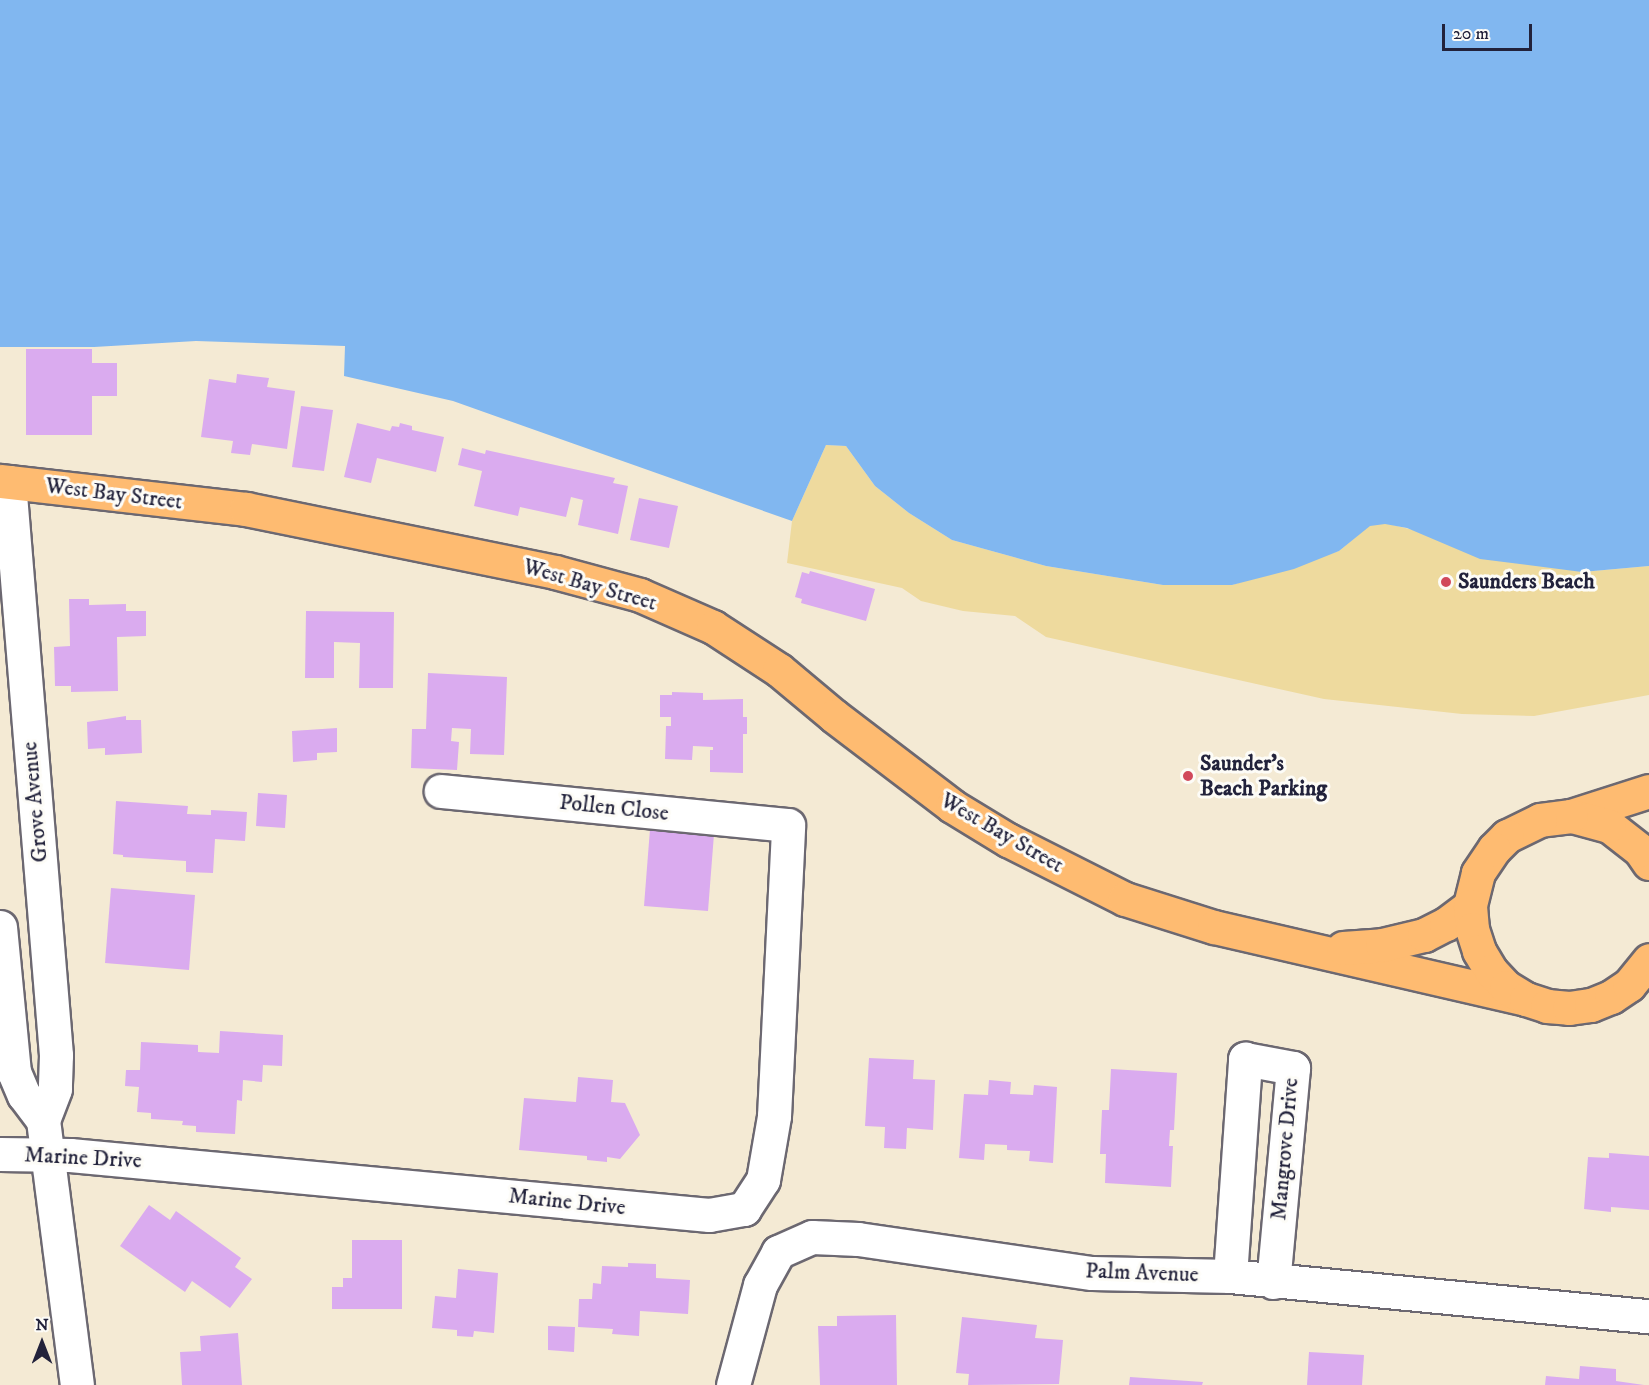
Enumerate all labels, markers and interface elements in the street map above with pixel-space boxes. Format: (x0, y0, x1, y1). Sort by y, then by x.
scale bar (1445, 12, 1535, 50)
text: 20 m (1453, 23, 1489, 45)
street label: West Bay Street (44, 473, 184, 515)
street label: West Bay Street (520, 553, 660, 617)
place label: Saunders Beach (1458, 569, 1595, 595)
marker: Saunders Beach (1439, 575, 1453, 589)
street label: Grove Avenue (17, 741, 53, 863)
place label: Saunder's Beach Parking (1200, 750, 1327, 802)
marker: Saunder's Beach Parking (1181, 769, 1195, 783)
street label: West Bay Street (936, 787, 1068, 879)
street label: Pollen Close (558, 789, 670, 827)
street label: Mangrove Drive (1266, 1077, 1304, 1221)
street label: Marine Drive (24, 1142, 142, 1174)
street label: Marine Drive (507, 1183, 627, 1221)
street label: Palm Avenue (1085, 1258, 1199, 1288)
north arrow (12, 1313, 72, 1373)
text: N (35, 1315, 49, 1335)

